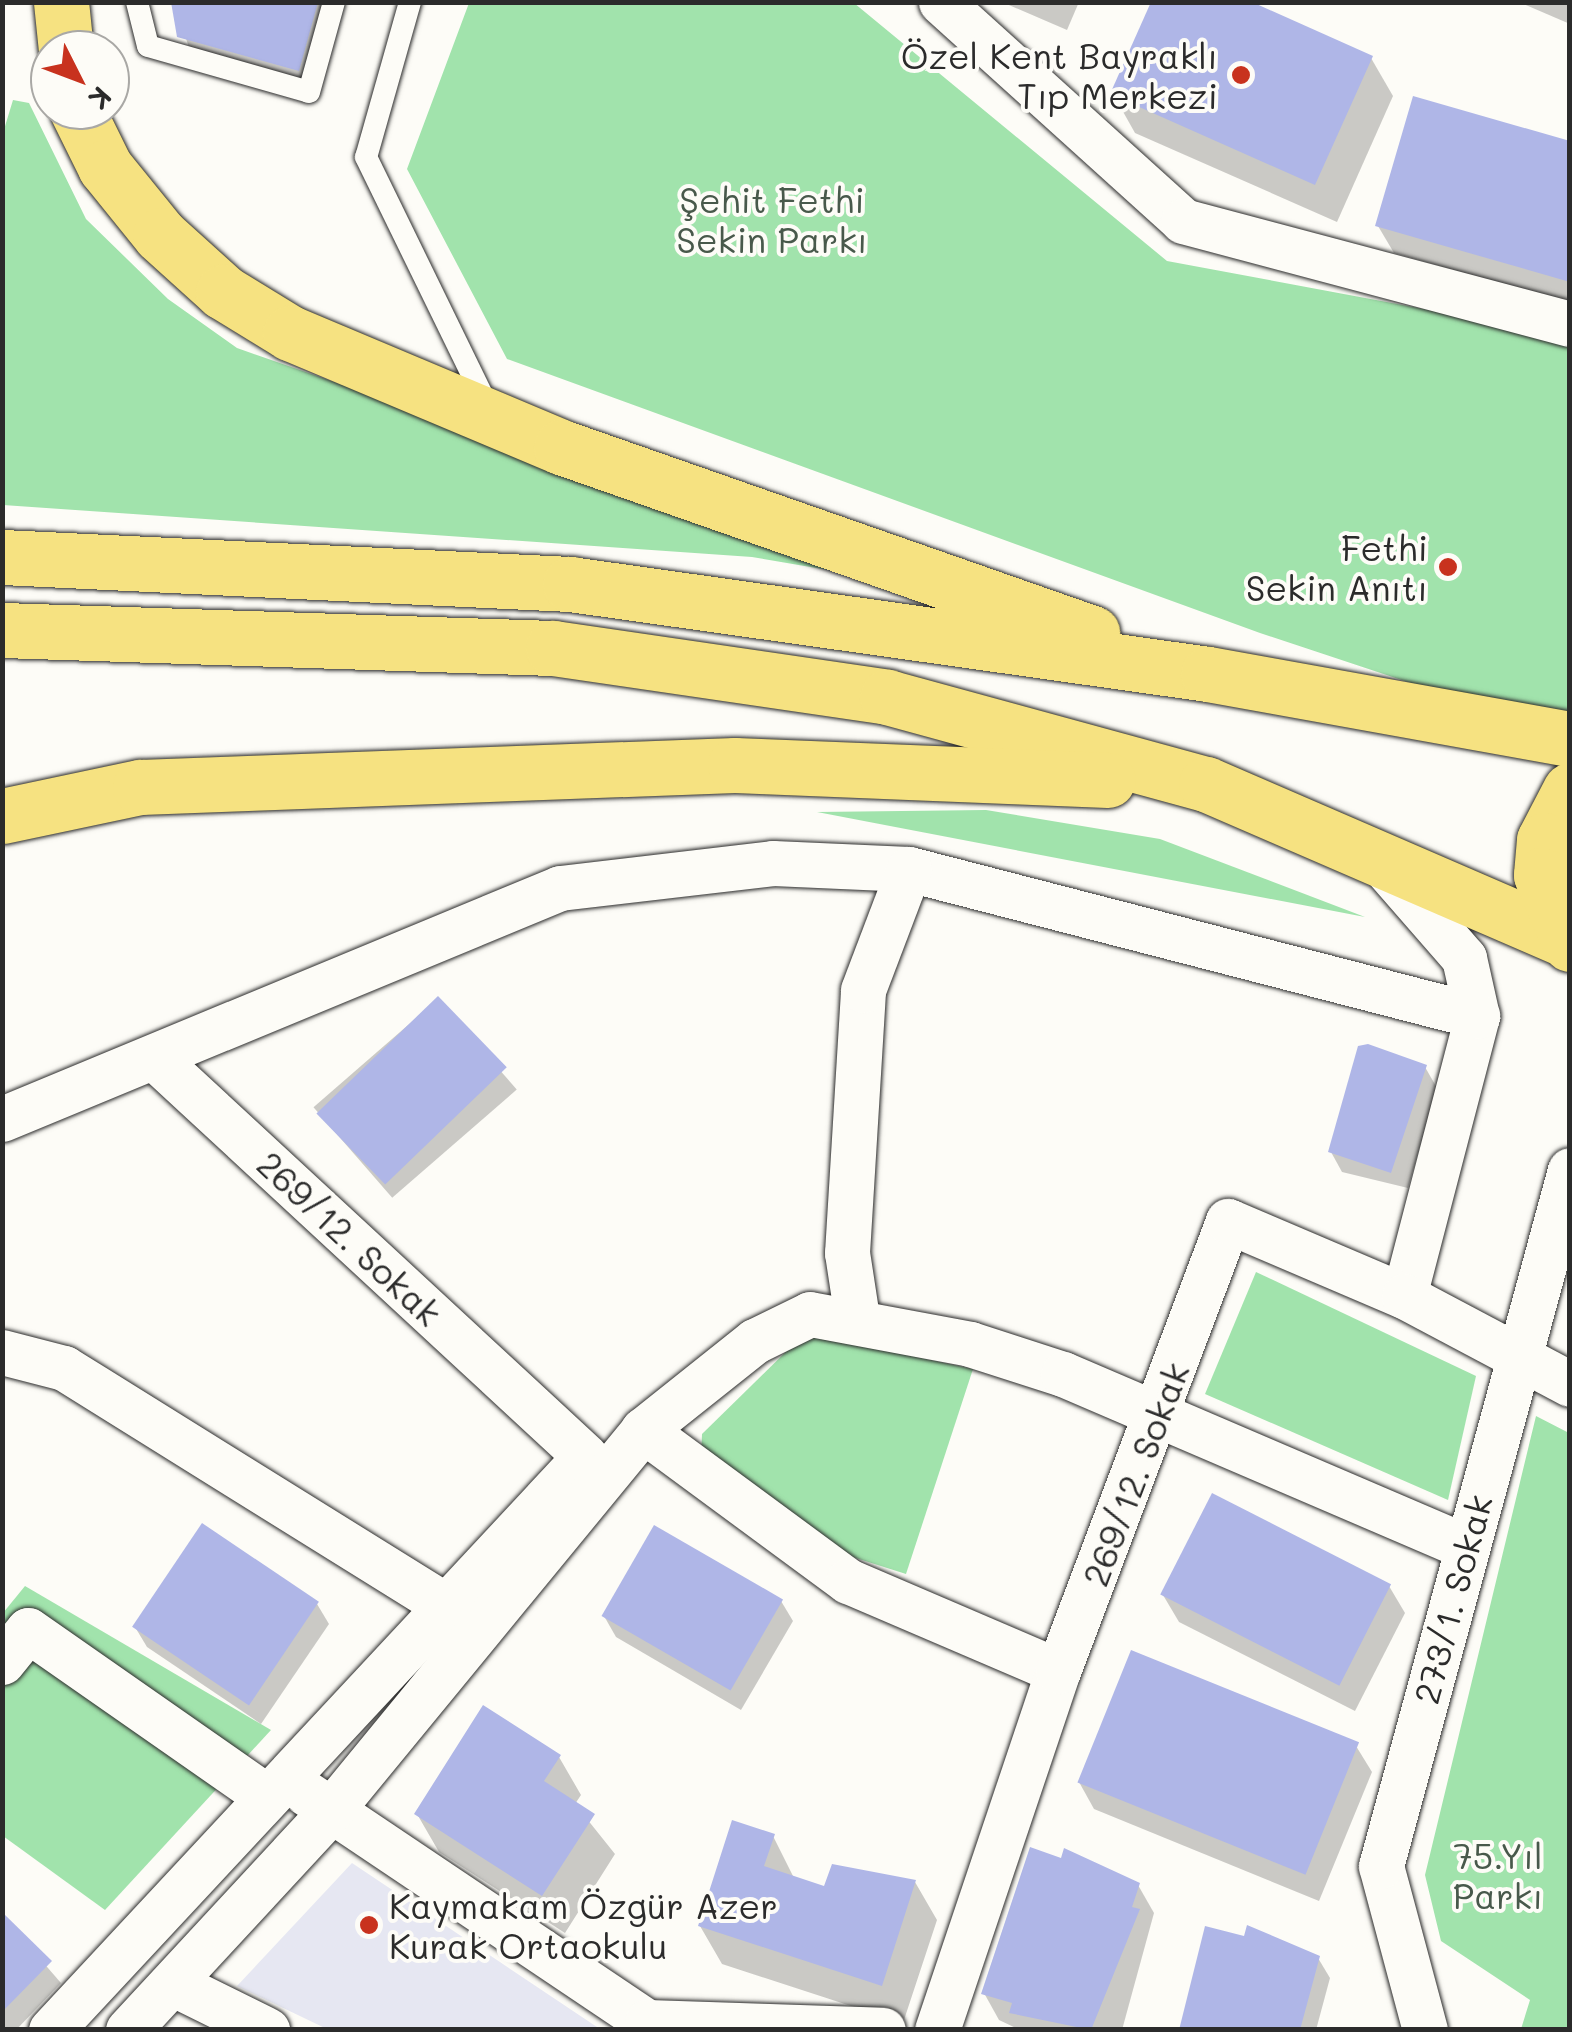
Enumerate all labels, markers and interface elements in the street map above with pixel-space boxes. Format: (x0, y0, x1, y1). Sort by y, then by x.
north arrow (30, 30, 130, 130)
place label: Özel Kent Bayraklı Tıp Merkezi (901, 34, 1218, 116)
marker: Özel Kent Bayraklı Tıp Merkezi (1228, 62, 1254, 88)
text: K (81, 80, 120, 118)
park label: Şehit Fethi Sekin Parkı (676, 178, 868, 260)
place label: Fethi Sekin Anıtı (1246, 526, 1428, 608)
marker: Fethi Sekin Anıtı (1437, 556, 1459, 578)
street label: 269/12. Sokak (249, 1142, 451, 1334)
street label: 269/12. Sokak (1073, 1356, 1197, 1592)
street label: 273/1. Sokak (1404, 1490, 1500, 1708)
park label: 75.Yıl Parkı (1453, 1834, 1543, 1916)
place label: Kaymakam Özgür Azer Kurak Ortaokulu (389, 1884, 778, 1966)
marker: Kaymakam Özgür Azer Kurak Ortaokulu (358, 1914, 380, 1936)

